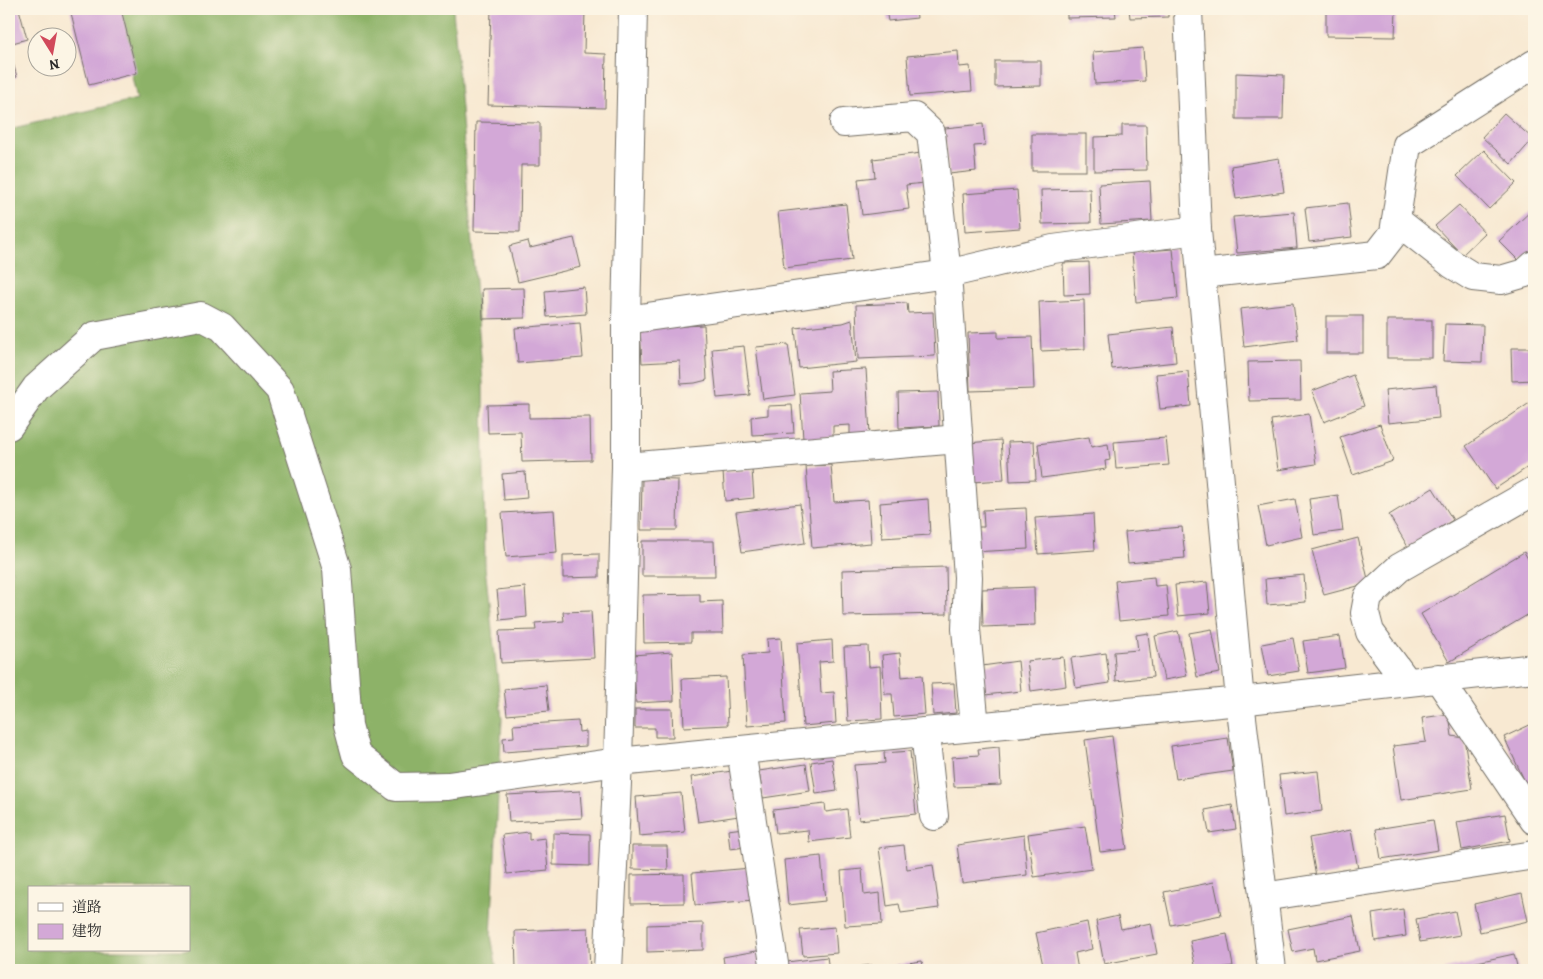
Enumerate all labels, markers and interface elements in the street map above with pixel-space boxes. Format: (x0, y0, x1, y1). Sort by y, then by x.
north arrow (28, 28, 78, 78)
text: N (48, 54, 61, 75)
legend (28, 886, 190, 952)
text: 道路 (72, 897, 102, 917)
text: 建物 (72, 921, 102, 941)

